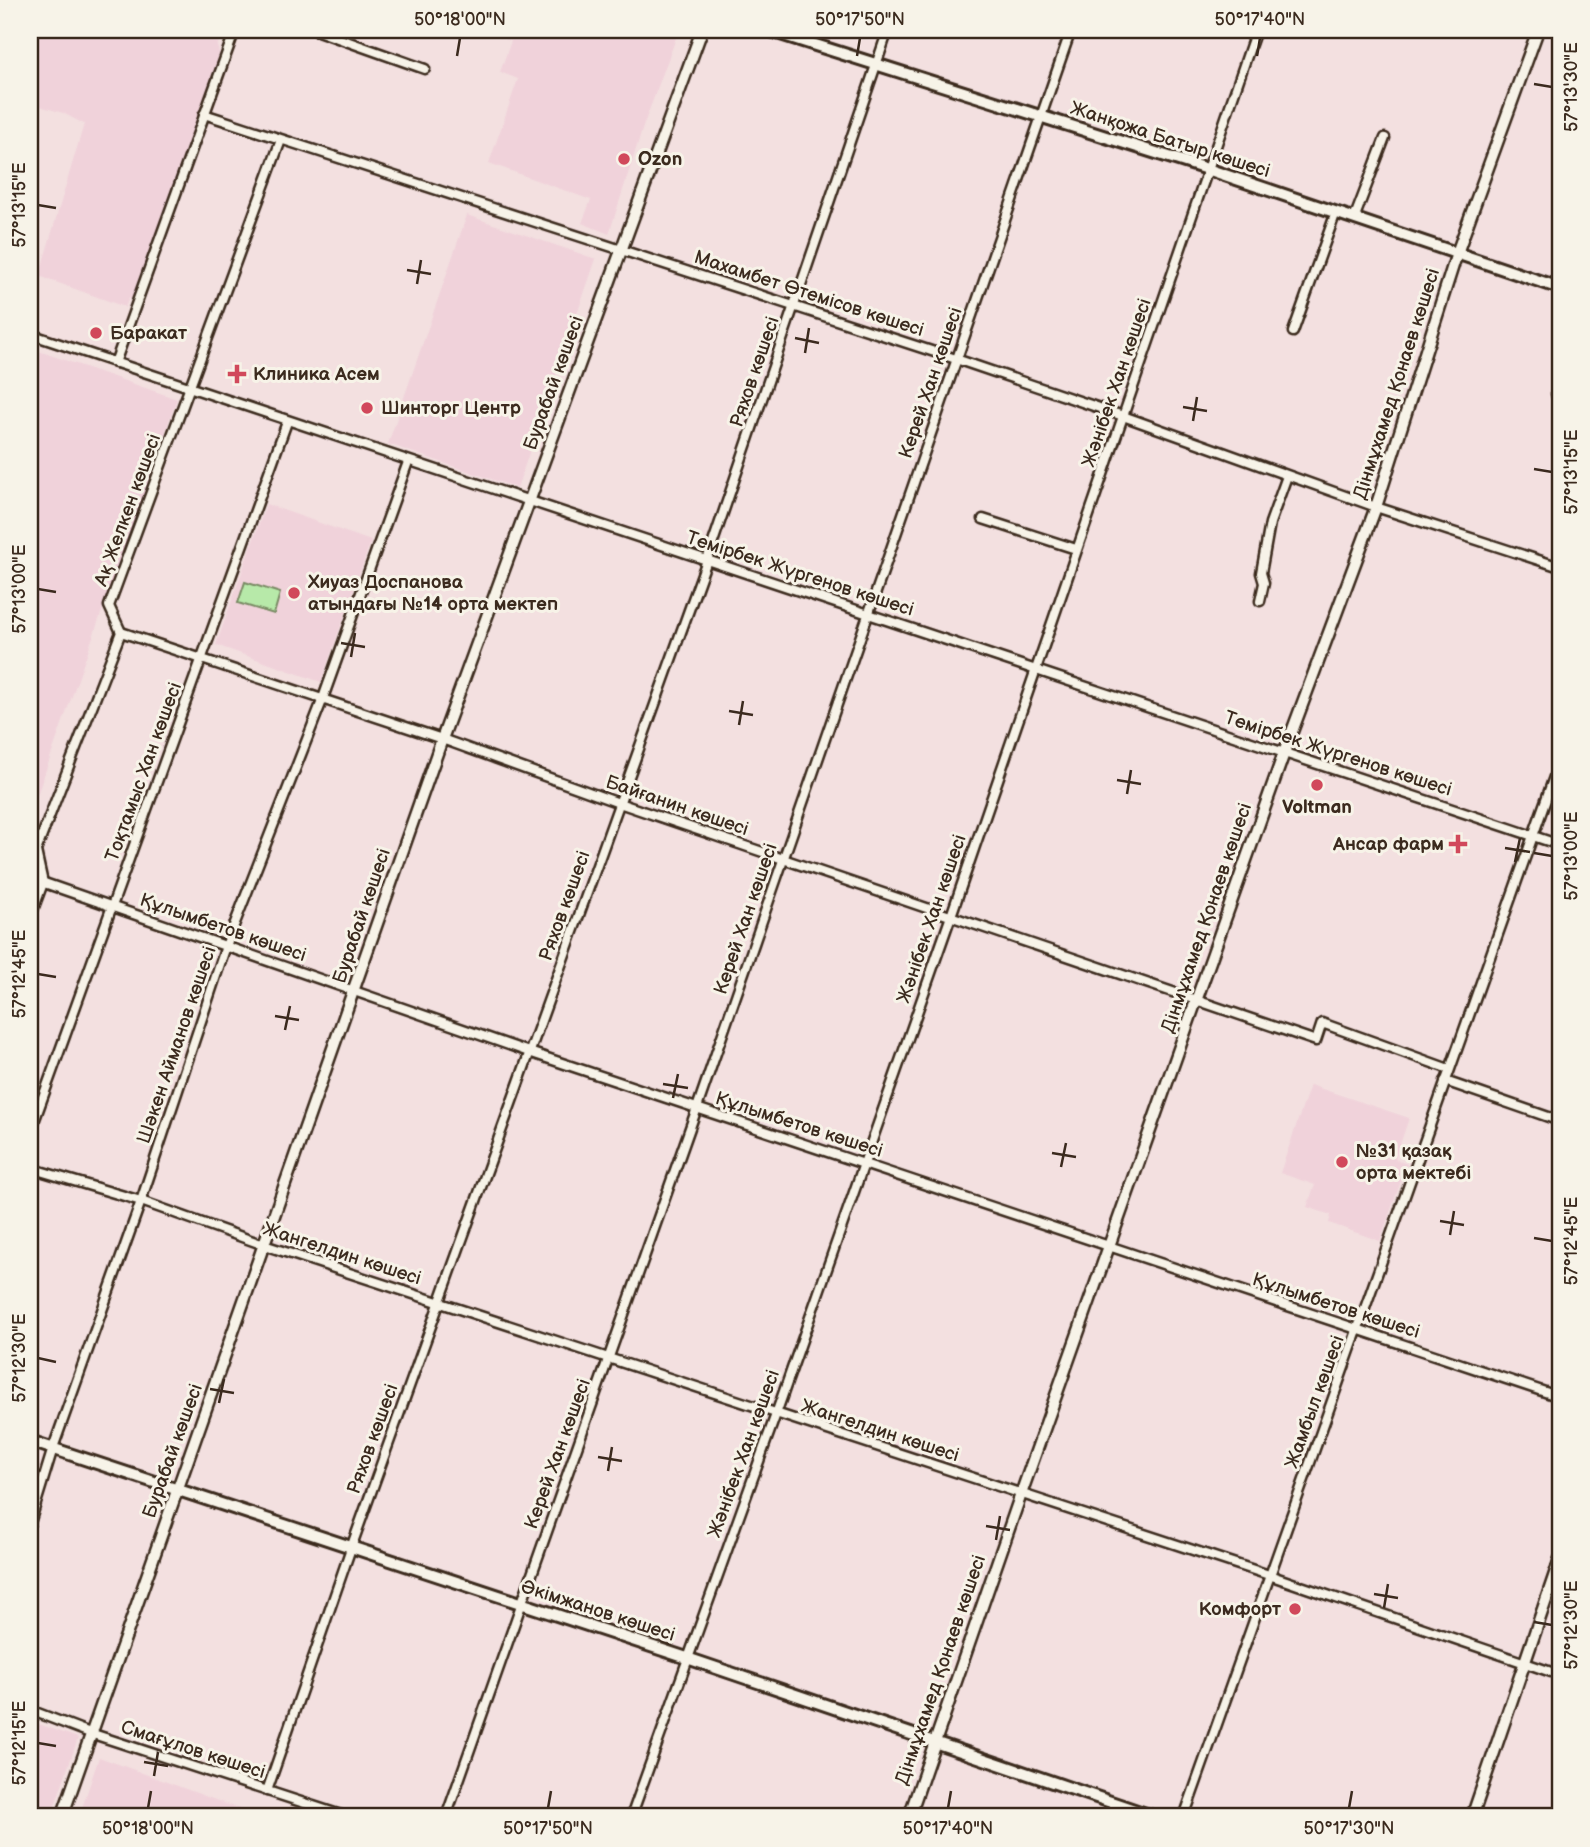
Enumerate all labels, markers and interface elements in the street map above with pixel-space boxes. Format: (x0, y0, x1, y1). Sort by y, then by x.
text: 50°18'00"N (414, 9, 506, 30)
text: 50°17'50"N (815, 9, 905, 30)
text: 50°17'40"N (1215, 9, 1305, 30)
text: 57°13'30"E (1561, 42, 1582, 132)
street label: Жанқожа Батыр көшесі (1067, 97, 1273, 183)
place label: Ozon (638, 148, 682, 171)
marker: Ozon (616, 151, 632, 167)
text: 57°13'15"E (9, 162, 30, 248)
street label: Махамбет Өтемісов көшесі (691, 246, 927, 342)
street label: Дінмұхамед Қонаев көшесі (1349, 266, 1445, 502)
street label: Жәнібек Хан көшесі (1077, 296, 1157, 470)
street label: Керей Хан көшесі (894, 304, 968, 462)
street label: Бурабай көшесі (519, 313, 589, 453)
street label: Ряхов көшесі (725, 314, 785, 430)
place label: Баракат (110, 322, 187, 345)
marker: Баракат (88, 325, 104, 341)
place label: Клиника Асем (253, 363, 380, 386)
marker: Клиника Асем (227, 364, 247, 384)
place label: Шинторг Центр (381, 397, 522, 420)
marker: Шинторг Центр (359, 400, 375, 416)
text: 57°13'15"E (1561, 429, 1582, 515)
street label: Ақ Желкен көшесі (89, 431, 166, 590)
street label: Темірбек Жүргенов көшесі (683, 526, 917, 622)
text: 57°13'00"E (9, 544, 30, 634)
place label: Хиуаз Доспанова атындағы №14 орта мектеп (307, 571, 558, 616)
marker: Хиуаз Доспанова атындағы №14 орта мектеп (286, 585, 302, 601)
street label: Тоқтамыс Хан көшесі (101, 679, 187, 865)
street label: Темірбек Жүргенов көшесі (1221, 706, 1455, 802)
street label: Байғанин көшесі (602, 771, 752, 841)
marker: Voltman (1309, 777, 1325, 793)
place label: Voltman (1282, 796, 1352, 819)
street label: Дінмұхамед Қонаев көшесі (1157, 800, 1257, 1036)
text: 57°13'00"E (1561, 811, 1582, 901)
street label: Жәнібек Хан көшесі (892, 832, 972, 1006)
place label: Ансар фарм (1332, 833, 1444, 856)
marker: Ансар фарм (1450, 836, 1466, 852)
street label: Керей Хан көшесі (709, 840, 783, 998)
street label: Бурабай көшесі (328, 846, 396, 986)
street label: Ряхов көшесі (534, 848, 596, 964)
street label: Құлымбетов көшесі (137, 889, 309, 967)
text: 57°12'45"E (9, 929, 30, 1018)
street label: Шәкен Айманов көшесі (132, 943, 222, 1147)
street label: Құлымбетов көшесі (712, 1087, 886, 1163)
place label: №31 қазақ орта мектебі (1356, 1140, 1471, 1185)
marker: №31 қазақ орта мектебі (1334, 1154, 1350, 1170)
text: 57°12'45"E (1561, 1196, 1582, 1285)
street label: Жангелдин көшесі (260, 1218, 424, 1290)
street label: Құлымбетов көшесі (1249, 1268, 1423, 1344)
text: 57°12'30"E (9, 1313, 30, 1403)
street label: Жамбыл көшесі (1280, 1332, 1350, 1472)
street label: Жәнібек Хан көшесі (703, 1367, 785, 1541)
street label: Керей Хан көшесі (520, 1376, 596, 1532)
street label: Бурабай көшесі (138, 1381, 208, 1521)
street label: Ряхов көшесі (342, 1381, 404, 1497)
street label: Жангелдин көшесі (798, 1395, 962, 1467)
street label: Дінмұхамед Қонаев көшесі (891, 1552, 991, 1788)
street label: Әкімжанов көшесі (518, 1575, 678, 1647)
text: 57°12'30"E (1561, 1580, 1582, 1670)
place label: Комфорт (1199, 1598, 1281, 1621)
marker: Комфорт (1287, 1601, 1303, 1617)
text: 57°12'15"E (9, 1700, 30, 1785)
street label: Смағұлов көшесі (118, 1716, 268, 1784)
text: 50°18'00"N (102, 1818, 194, 1839)
text: 50°17'50"N (503, 1818, 593, 1839)
text: 50°17'40"N (903, 1818, 993, 1839)
text: 50°17'30"N (1304, 1818, 1394, 1839)

